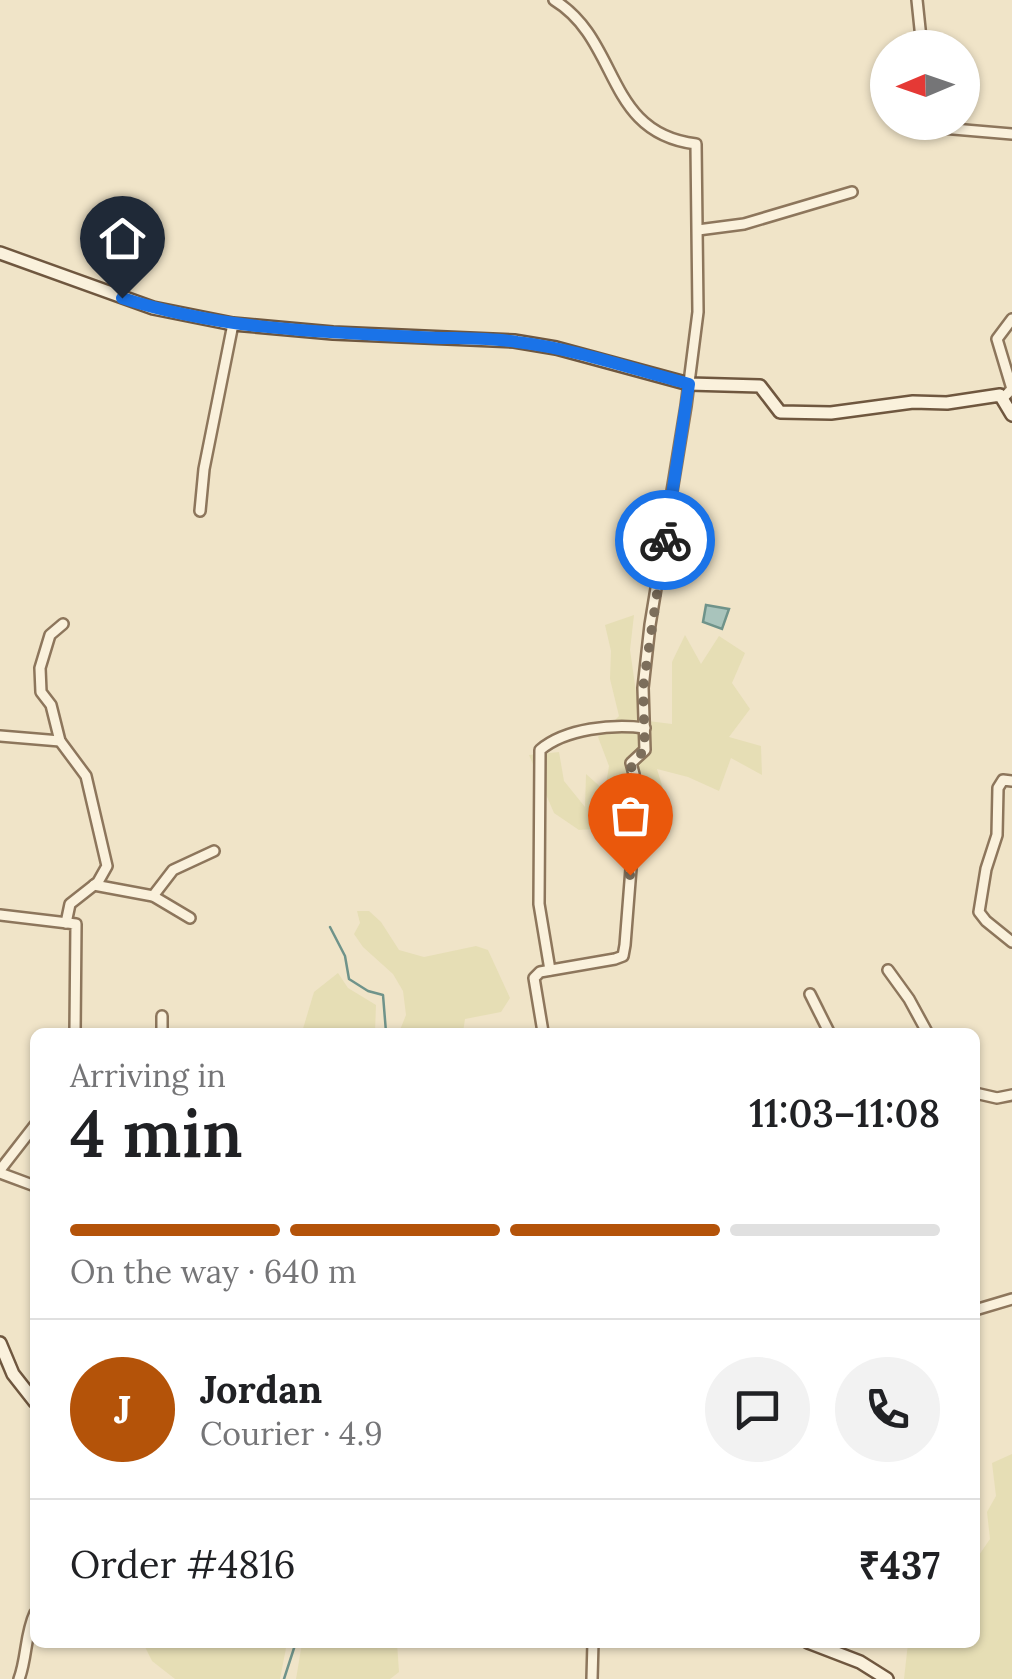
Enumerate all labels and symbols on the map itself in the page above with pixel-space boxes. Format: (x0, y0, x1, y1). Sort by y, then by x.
north arrow (870, 30, 980, 140)
pin (80, 196, 165, 299)
courier (615, 490, 715, 590)
pin (588, 773, 673, 876)

